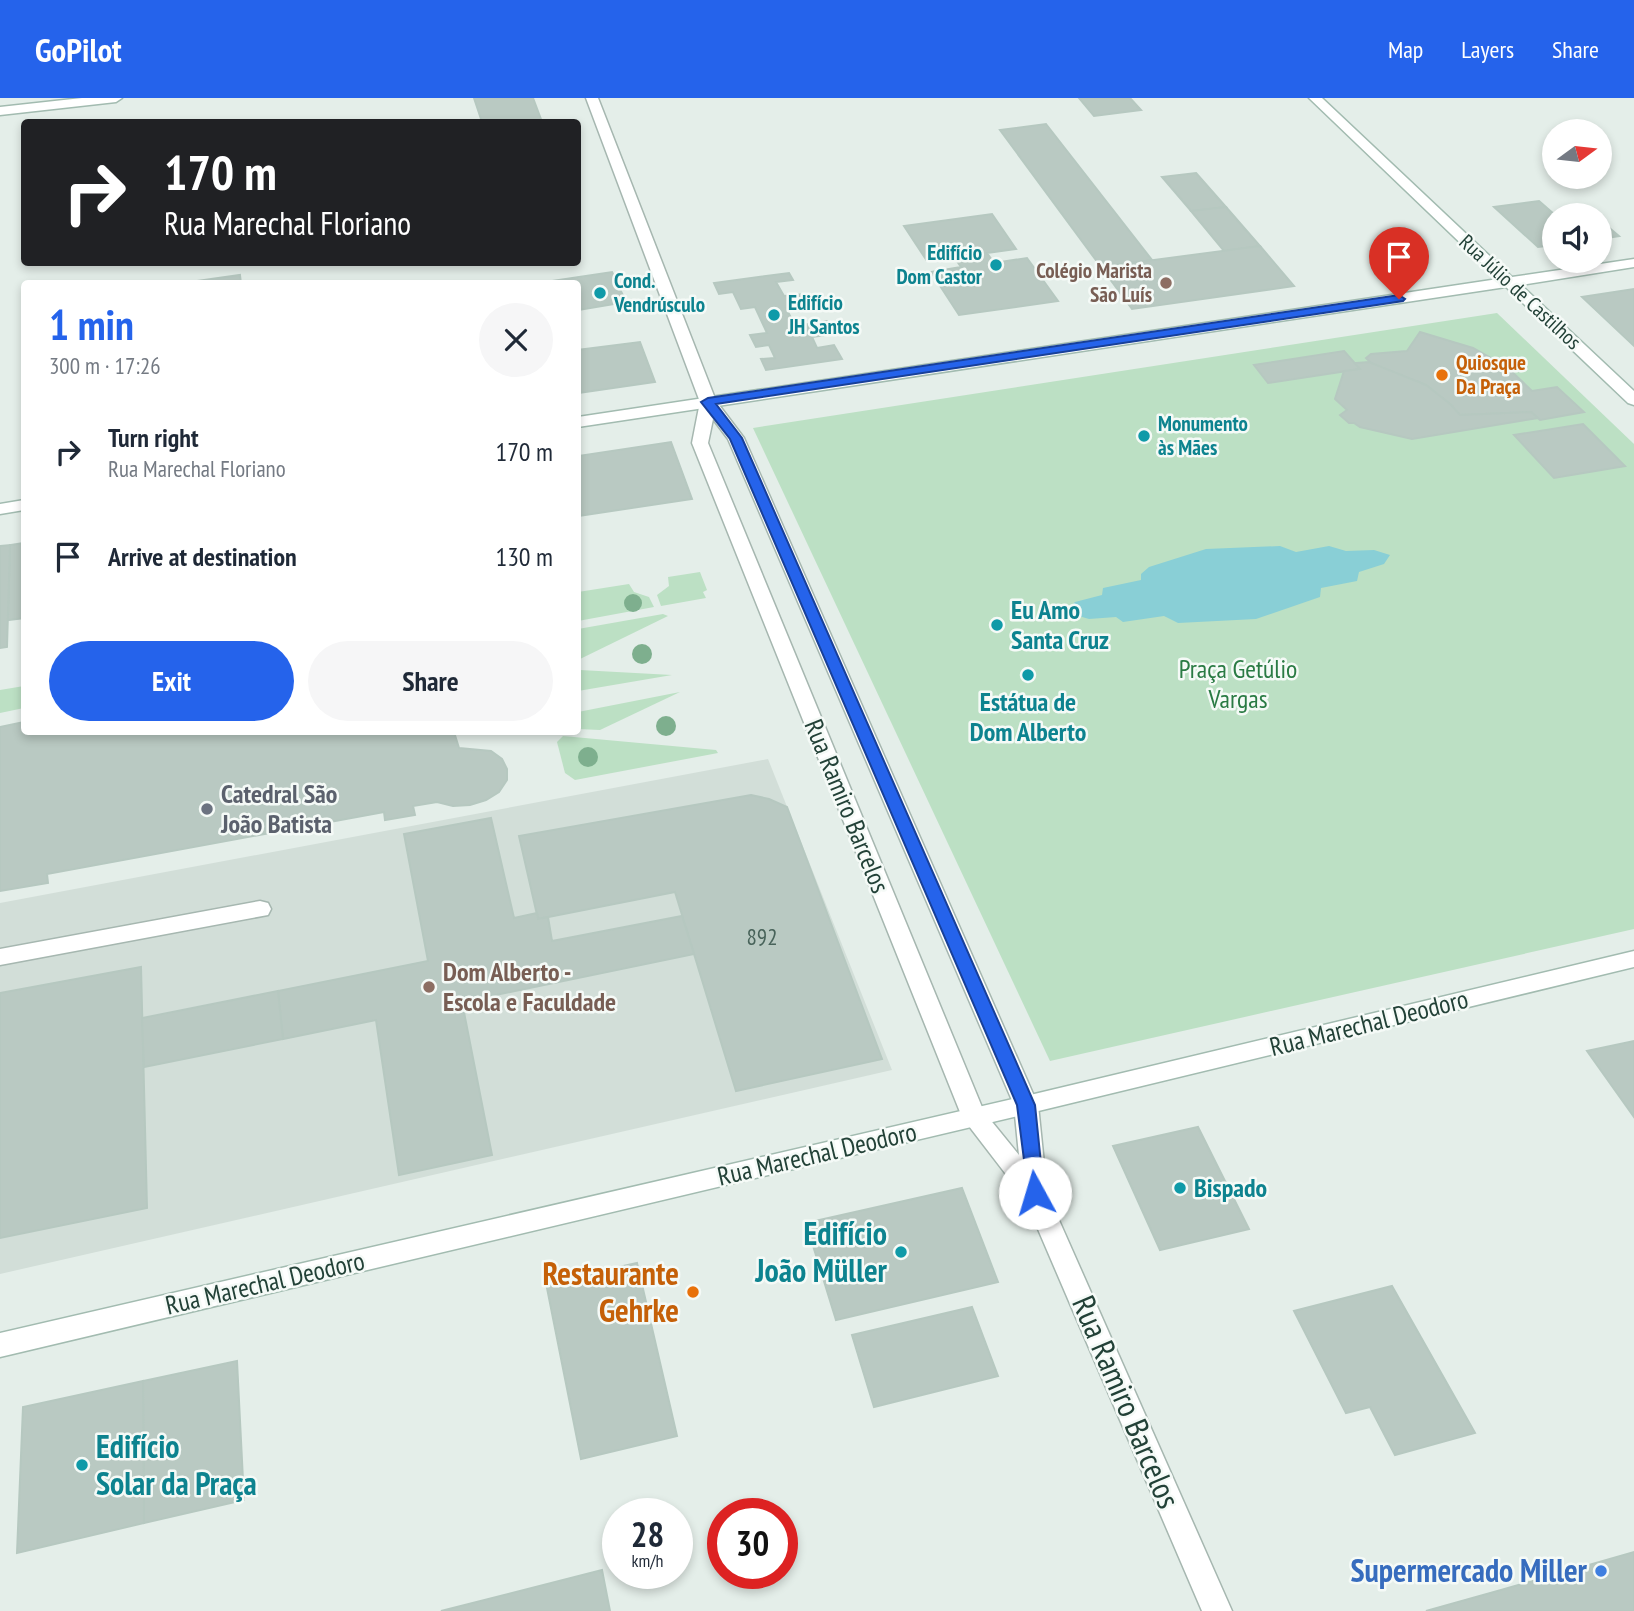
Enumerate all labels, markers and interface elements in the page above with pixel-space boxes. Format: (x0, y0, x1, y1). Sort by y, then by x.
text: GoPilot (35, 28, 122, 71)
text: Map (1388, 34, 1423, 65)
text: Layers (1461, 34, 1514, 65)
text: Share (1552, 34, 1599, 65)
north arrow (1542, 119, 1612, 189)
map controls (1542, 119, 1612, 273)
text: 170 m (164, 140, 277, 204)
icon: right (49, 147, 140, 238)
text: Rua Marechal Floriano (164, 202, 411, 244)
button: sound (1542, 203, 1612, 273)
pin (1369, 227, 1429, 299)
street label: Rua Júlio de Castilhos (1454, 228, 1587, 355)
icon: arrive (1380, 238, 1418, 276)
place label: Edifício Dom Castor (896, 239, 983, 290)
marker: Edifício Dom Castor (988, 257, 1004, 273)
place label: Colégio Marista São Luís (1036, 257, 1152, 308)
place label: Cond. Vendrúsculo (613, 267, 705, 318)
marker: Colégio Marista São Luís (1158, 275, 1174, 291)
marker: Cond. Vendrúsculo (592, 285, 608, 301)
place label: Edifício JH Santos (787, 289, 860, 340)
text: 1 min (49, 297, 134, 352)
button: close (479, 303, 553, 377)
marker: Edifício JH Santos (766, 307, 782, 323)
place label: Quiosque Da Praça (1456, 349, 1526, 400)
text: 300 m · 17:26 (49, 351, 161, 380)
marker: Quiosque Da Praça (1434, 367, 1450, 383)
place label: Monumento às Mães (1158, 410, 1248, 461)
text: Turn right (108, 421, 199, 454)
marker: Monumento às Mães (1136, 428, 1152, 444)
icon: right (49, 433, 87, 471)
text: 170 m (495, 435, 553, 468)
text: Rua Marechal Floriano (108, 454, 286, 483)
icon: arrive (49, 538, 87, 576)
text: Arrive at destination (108, 540, 297, 573)
text: 130 m (495, 540, 553, 573)
place label: Eu Amo Santa Cruz (1011, 593, 1109, 656)
marker: Eu Amo Santa Cruz (989, 617, 1005, 633)
button: Exit (49, 641, 294, 721)
button: Share (308, 641, 553, 721)
park label: Praça Getúlio Vargas (1179, 652, 1297, 715)
marker: Estátua de Dom Alberto (1020, 667, 1036, 683)
place label: Estátua de Dom Alberto (970, 685, 1086, 748)
street label: Rua Ramiro Barcelos (798, 714, 897, 897)
place label: Catedral São João Batista (220, 777, 337, 840)
marker: Catedral São João Batista (199, 801, 215, 817)
house number: 892 (746, 922, 778, 951)
place label: Dom Alberto - Escola e Faculdade (443, 955, 616, 1018)
marker: Dom Alberto - Escola e Faculdade (421, 979, 437, 995)
street label: Rua Marechal Deodoro (1266, 982, 1471, 1063)
street label: Rua Marechal Deodoro (714, 1115, 920, 1192)
position arrow (998, 1156, 1072, 1230)
place label: Bispado (1194, 1171, 1267, 1204)
marker: Bispado (1172, 1180, 1188, 1196)
place label: Edifício João Müller (754, 1212, 888, 1291)
street label: Rua Marechal Deodoro (162, 1244, 368, 1321)
marker: Edifício João Müller (893, 1244, 909, 1260)
place label: Restaurante Gehrke (543, 1252, 679, 1331)
marker: Restaurante Gehrke (685, 1284, 701, 1300)
street label: Rua Ramiro Barcelos (1063, 1289, 1191, 1514)
place label: Edifício Solar da Praça (96, 1425, 257, 1504)
marker: Edifício Solar da Praça (74, 1457, 90, 1473)
speed limit sign: 30 (707, 1498, 798, 1589)
text: 28 (631, 1511, 664, 1557)
text: km/h (632, 1549, 663, 1572)
place label: Supermercado Miller (1350, 1549, 1588, 1591)
marker: Supermercado Miller (1593, 1563, 1609, 1579)

